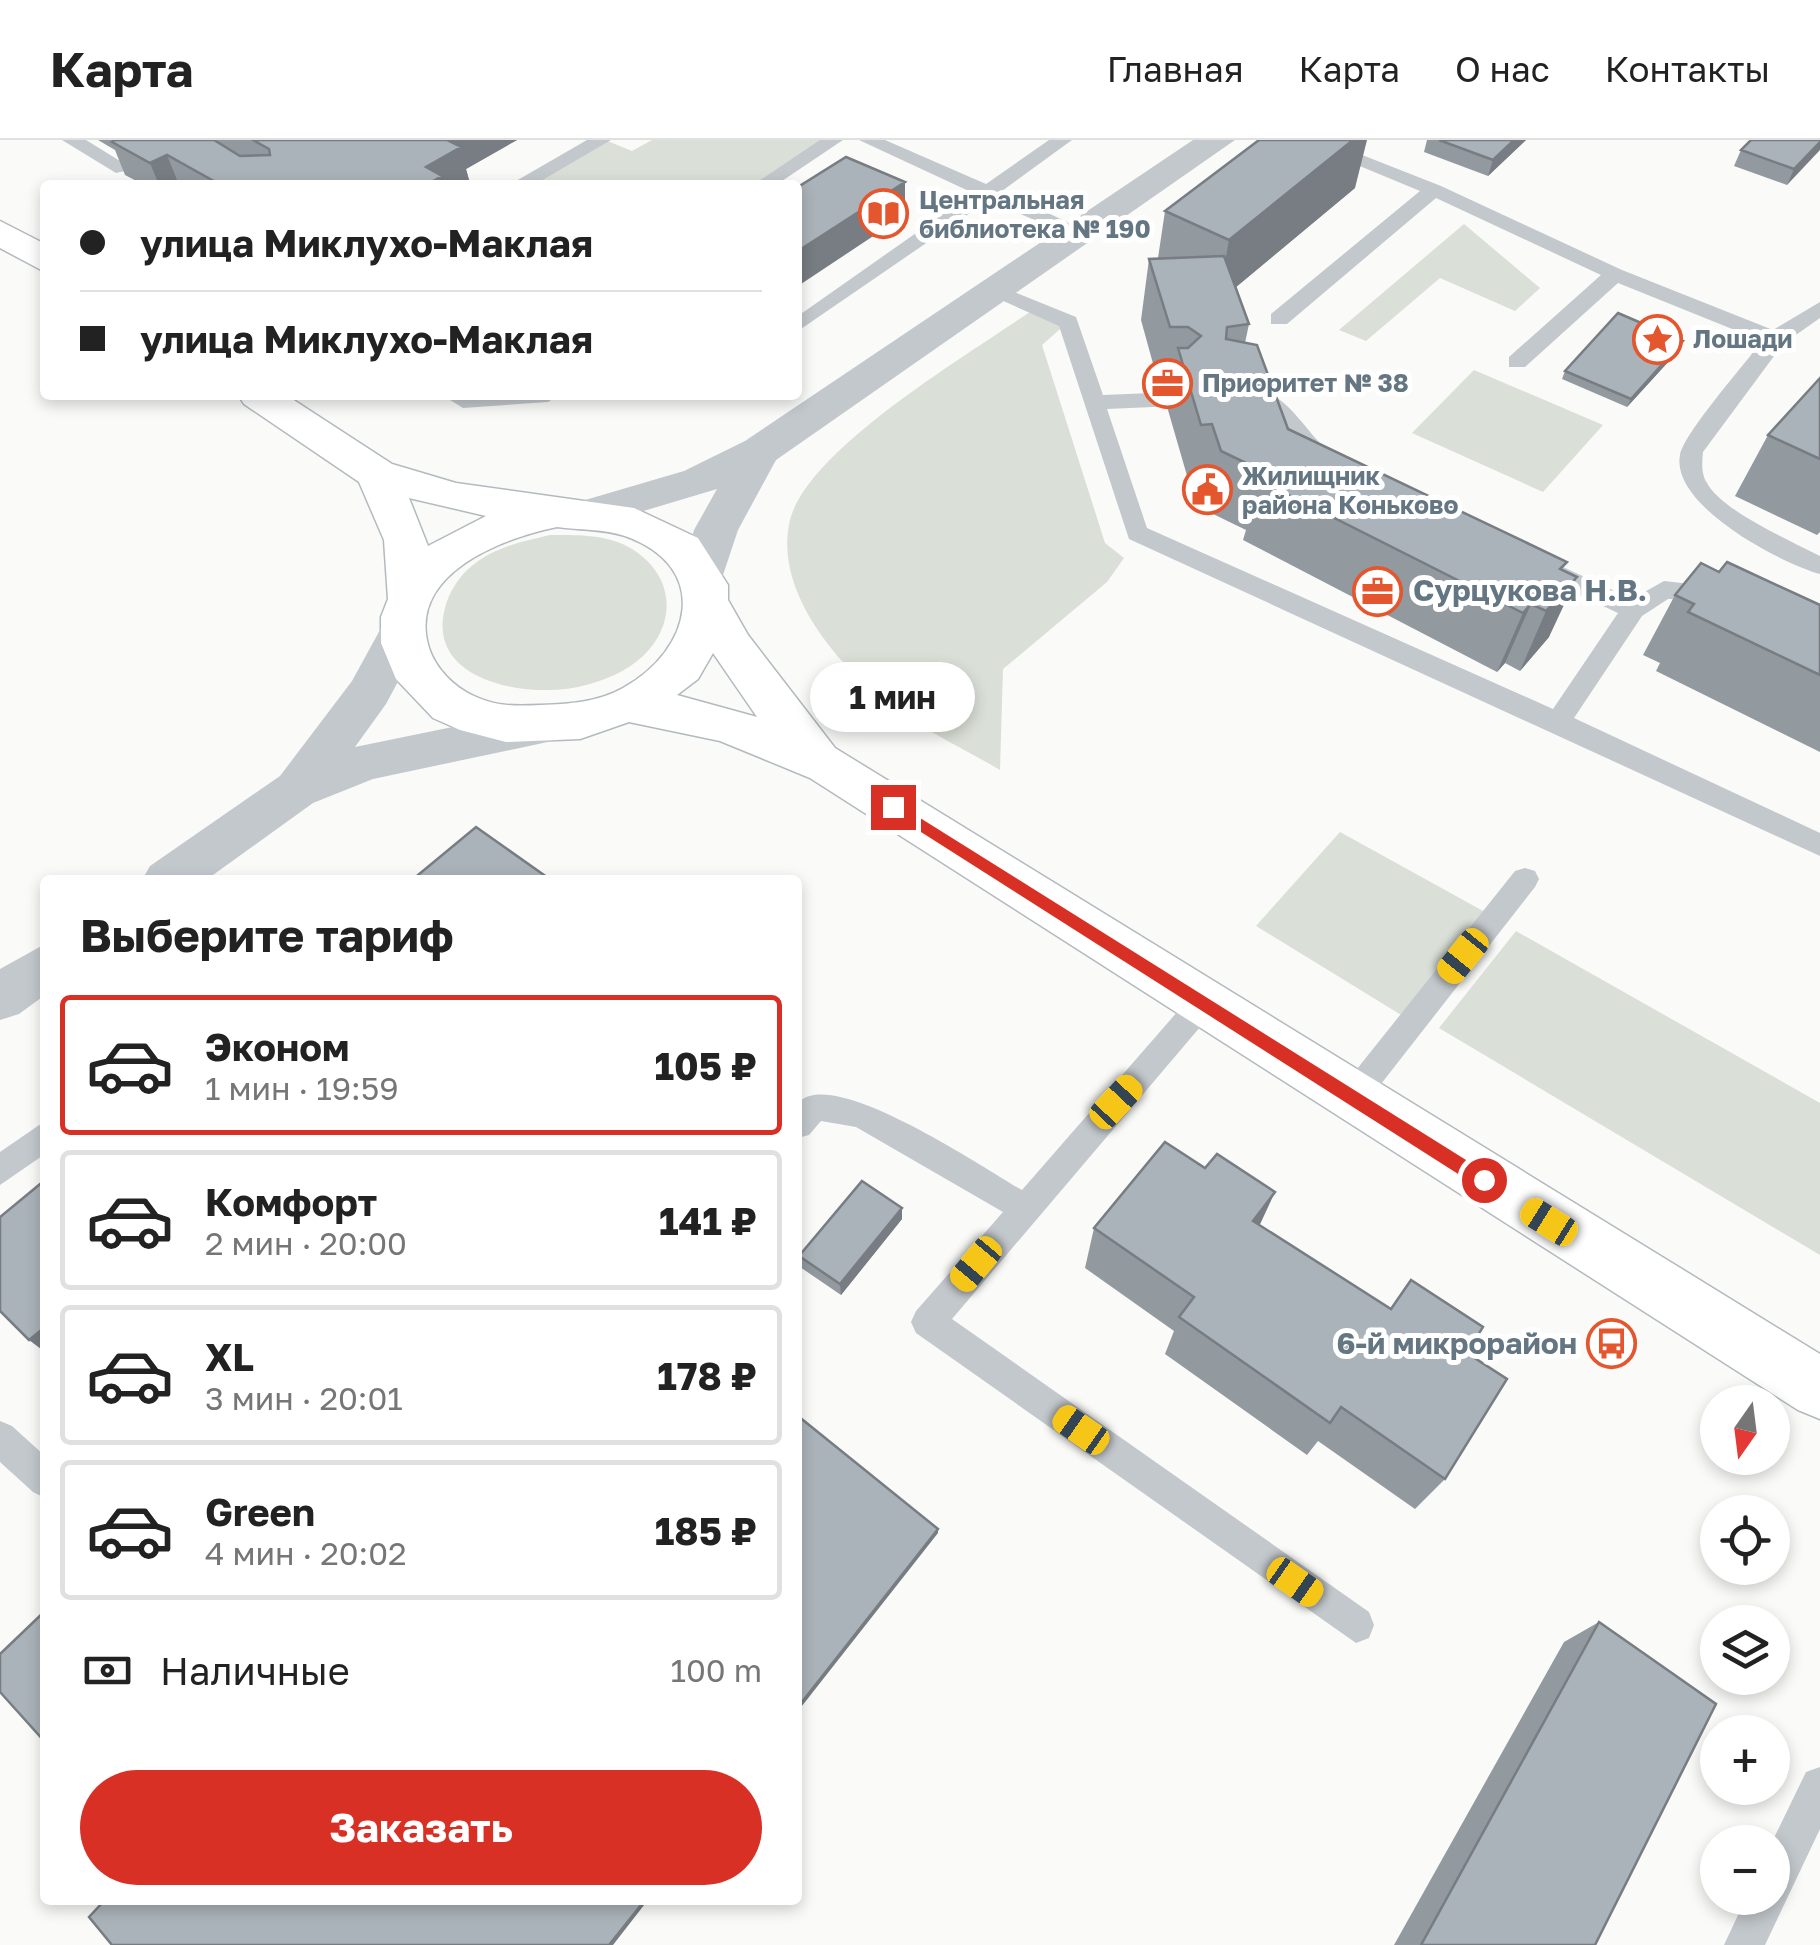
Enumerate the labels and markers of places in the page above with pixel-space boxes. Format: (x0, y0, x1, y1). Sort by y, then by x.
place label: Центральная библиотека № 190 (919, 184, 1151, 244)
library icon: Центральная библиотека № 190 (858, 188, 910, 240)
place icon: Лошади (1632, 313, 1684, 365)
place label: Лошади (1693, 323, 1793, 354)
office icon: Приоритет № 38 (1141, 357, 1193, 409)
place label: Приоритет № 38 (1202, 367, 1409, 398)
place label: Жилищник района Коньково (1242, 460, 1459, 520)
public building icon: Жилищник района Коньково (1181, 464, 1233, 516)
office icon: Сурцукова Н.В. (1352, 565, 1404, 617)
place label: Сурцукова Н.В. (1413, 572, 1647, 608)
bus stop icon: 6-й микрорайон (1586, 1318, 1638, 1370)
place label: 6-й микрорайон (1337, 1325, 1577, 1361)

